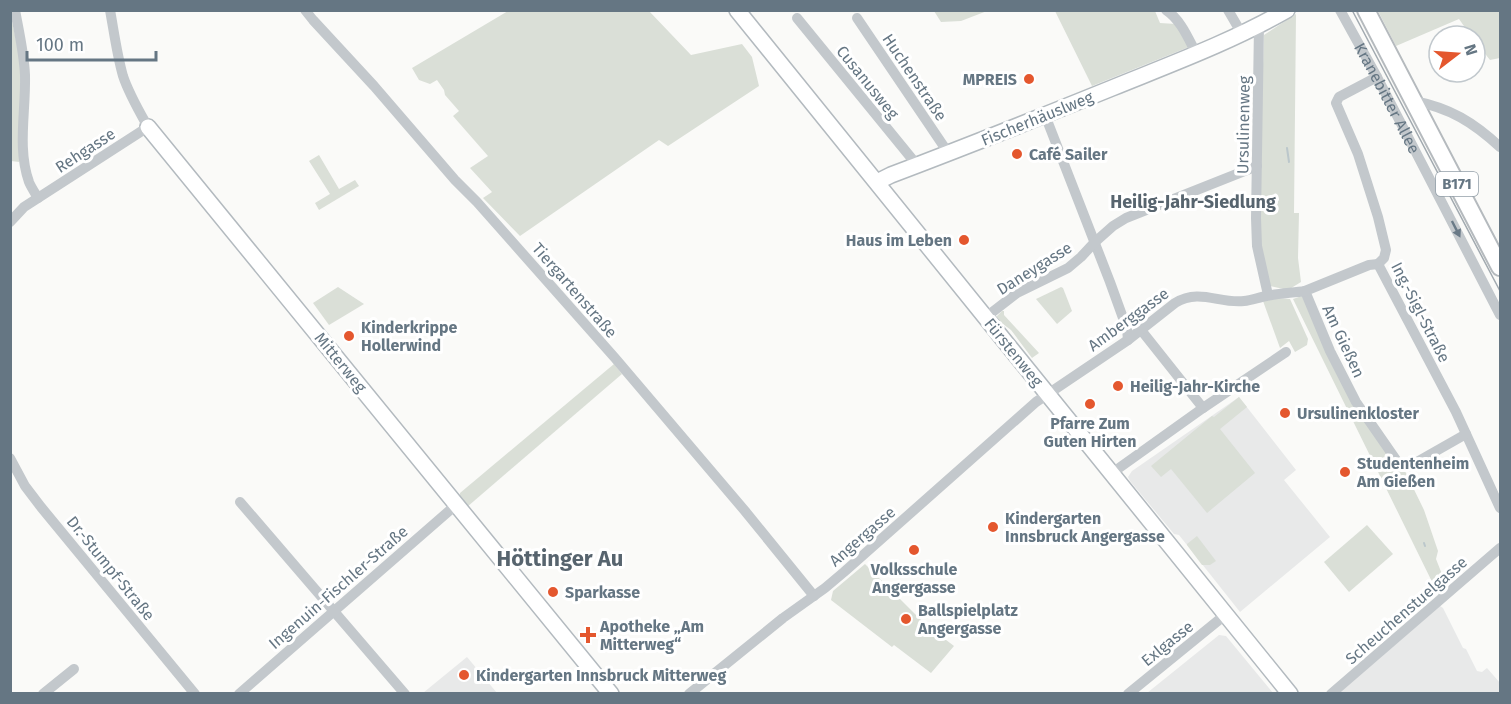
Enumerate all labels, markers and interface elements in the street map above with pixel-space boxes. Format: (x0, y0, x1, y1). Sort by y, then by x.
scale bar (27, 24, 156, 62)
north arrow (1427, 24, 1487, 84)
street label: Huchenstraße (878, 30, 951, 124)
text: 100 m (36, 34, 84, 56)
street label: Kranebitter Allee (1350, 40, 1424, 157)
street label: Cusanusweg (832, 42, 903, 123)
text: N (1460, 42, 1482, 58)
place label: MPREIS (963, 70, 1017, 89)
marker: MPREIS (1022, 72, 1036, 86)
street label: Ursulinenweg (1233, 75, 1254, 174)
street label: Fischerhäuslweg (978, 87, 1097, 150)
street label: Rehgasse (52, 124, 119, 177)
place label: Café Sailer (1029, 145, 1108, 164)
marker: Café Sailer (1010, 147, 1024, 161)
road number: B171 (1436, 172, 1478, 196)
district label: Heilig-Jahr-Siedlung (1110, 191, 1276, 213)
one-way arrow (1451, 221, 1460, 238)
place label: Haus im Leben (846, 231, 952, 250)
marker: Haus im Leben (957, 233, 971, 247)
street label: Daneygasse (993, 238, 1075, 299)
street label: Tiergartenstraße (528, 239, 621, 342)
street label: Ing.-Sigl-Straße (1387, 259, 1454, 366)
street label: Amberggasse (1084, 284, 1172, 355)
street label: Am Gießen (1318, 302, 1369, 381)
street label: Fürstenweg (980, 314, 1047, 391)
place label: Kinderkrippe Hollerwind (361, 318, 458, 355)
street label: Mitterweg (311, 328, 371, 397)
marker: Kinderkrippe Hollerwind (342, 329, 356, 343)
place label: Heilig-Jahr-Kirche (1130, 377, 1260, 396)
marker: Heilig-Jahr-Kirche (1111, 379, 1125, 393)
marker: Pfarre Zum Guten Hirten (1083, 397, 1097, 411)
place label: Ursulinenkloster (1297, 404, 1419, 423)
marker: Ursulinenkloster (1278, 406, 1292, 420)
place label: Pfarre Zum Guten Hirten (1044, 414, 1136, 451)
place label: Studentenheim Am Gießen (1356, 454, 1469, 491)
marker: Studentenheim Am Gießen (1338, 465, 1352, 479)
street label: Angergasse (825, 503, 899, 570)
place label: Kindergarten Innsbruck Angergasse (1005, 509, 1165, 546)
street label: Dr.-Stumpf-Straße (63, 512, 159, 624)
marker: Kindergarten Innsbruck Angergasse (986, 520, 1000, 534)
street label: Ingenuin-Fischler-Straße (265, 522, 412, 653)
marker: Volksschule Angergasse (907, 543, 921, 557)
district label: Höttinger Au (497, 545, 623, 572)
street label: Scheuchenstuelgasse (1342, 552, 1471, 668)
place label: Volksschule Angergasse (870, 560, 957, 597)
place label: Sparkasse (565, 583, 640, 602)
marker: Sparkasse (546, 585, 560, 599)
place label: Ballspielplatz Angergasse (917, 601, 1019, 638)
marker: Ballspielplatz Angergasse (899, 612, 913, 626)
place label: Apotheke „Am Mitterweg“ (599, 617, 704, 654)
street label: Exlgasse (1138, 617, 1197, 670)
marker: Apotheke „Am Mitterweg“ (581, 628, 595, 642)
place label: Kindergarten Innsbruck Mitterweg (476, 666, 726, 685)
marker: Kindergarten Innsbruck Mitterweg (457, 668, 471, 682)

